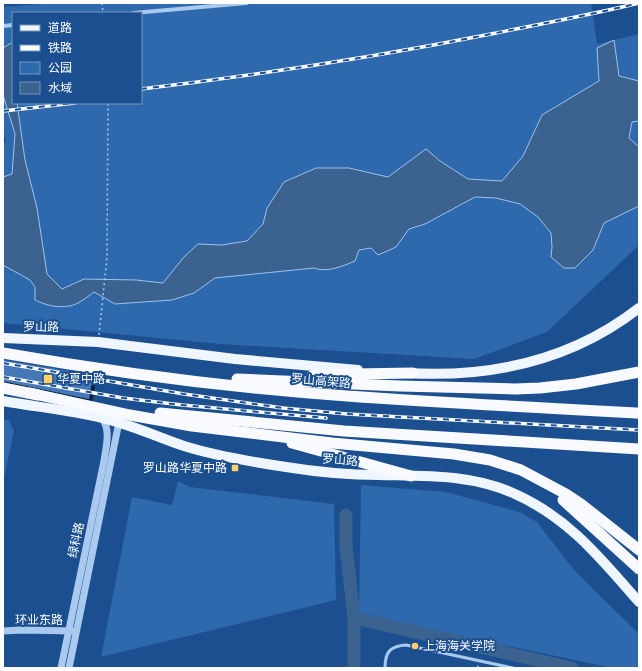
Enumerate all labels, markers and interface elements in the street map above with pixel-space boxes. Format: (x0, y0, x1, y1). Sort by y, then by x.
legend (12, 12, 142, 104)
text: 道路 (48, 21, 72, 35)
text: 铁路 (48, 41, 72, 55)
text: 公园 (48, 61, 72, 75)
text: 水域 (48, 81, 72, 95)
street label: 罗山路 (23, 320, 59, 334)
street label: 罗山高架路 (290, 371, 352, 391)
place label: 华夏中路 (57, 372, 105, 386)
marker: 华夏中路 (42, 373, 54, 385)
street label: 罗山路 (322, 452, 358, 468)
place label: 罗山路华夏中路 (143, 461, 227, 475)
marker: 罗山路华夏中路 (230, 463, 240, 473)
street label: 绿科路 (65, 521, 87, 559)
street label: 环业东路 (15, 613, 63, 627)
place label: 上海海关学院 (423, 639, 495, 653)
marker: 上海海关学院 (410, 641, 420, 651)

